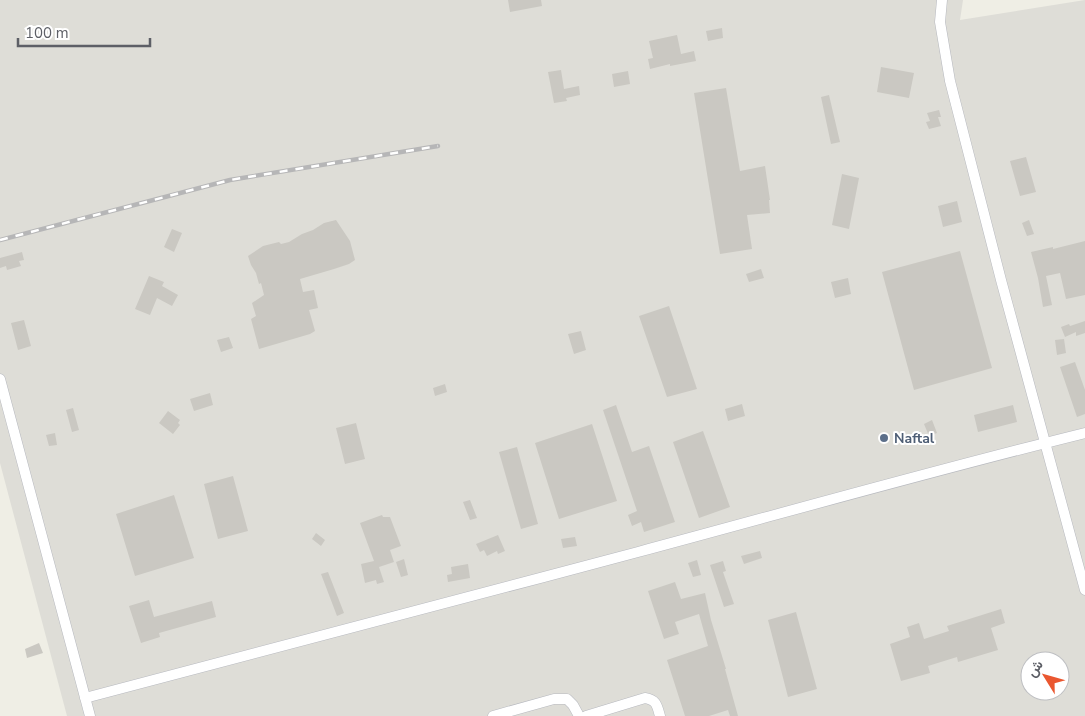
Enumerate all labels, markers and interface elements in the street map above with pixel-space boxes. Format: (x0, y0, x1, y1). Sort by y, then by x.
scale bar (18, 15, 150, 47)
text: 100 m (25, 23, 69, 43)
place label: Naftal (894, 429, 935, 448)
marker: Naftal (878, 432, 890, 444)
north arrow (1020, 651, 1070, 701)
text: ش (1022, 656, 1048, 681)

